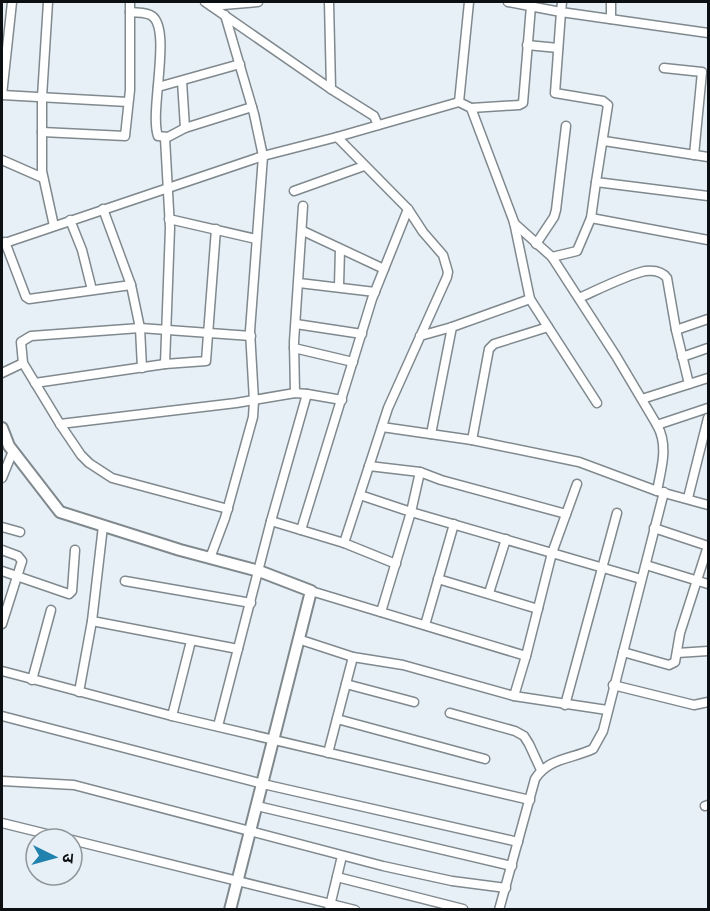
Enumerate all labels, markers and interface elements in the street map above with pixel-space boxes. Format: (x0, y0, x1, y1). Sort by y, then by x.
north arrow (24, 827, 84, 887)
text: उ (59, 853, 78, 864)

